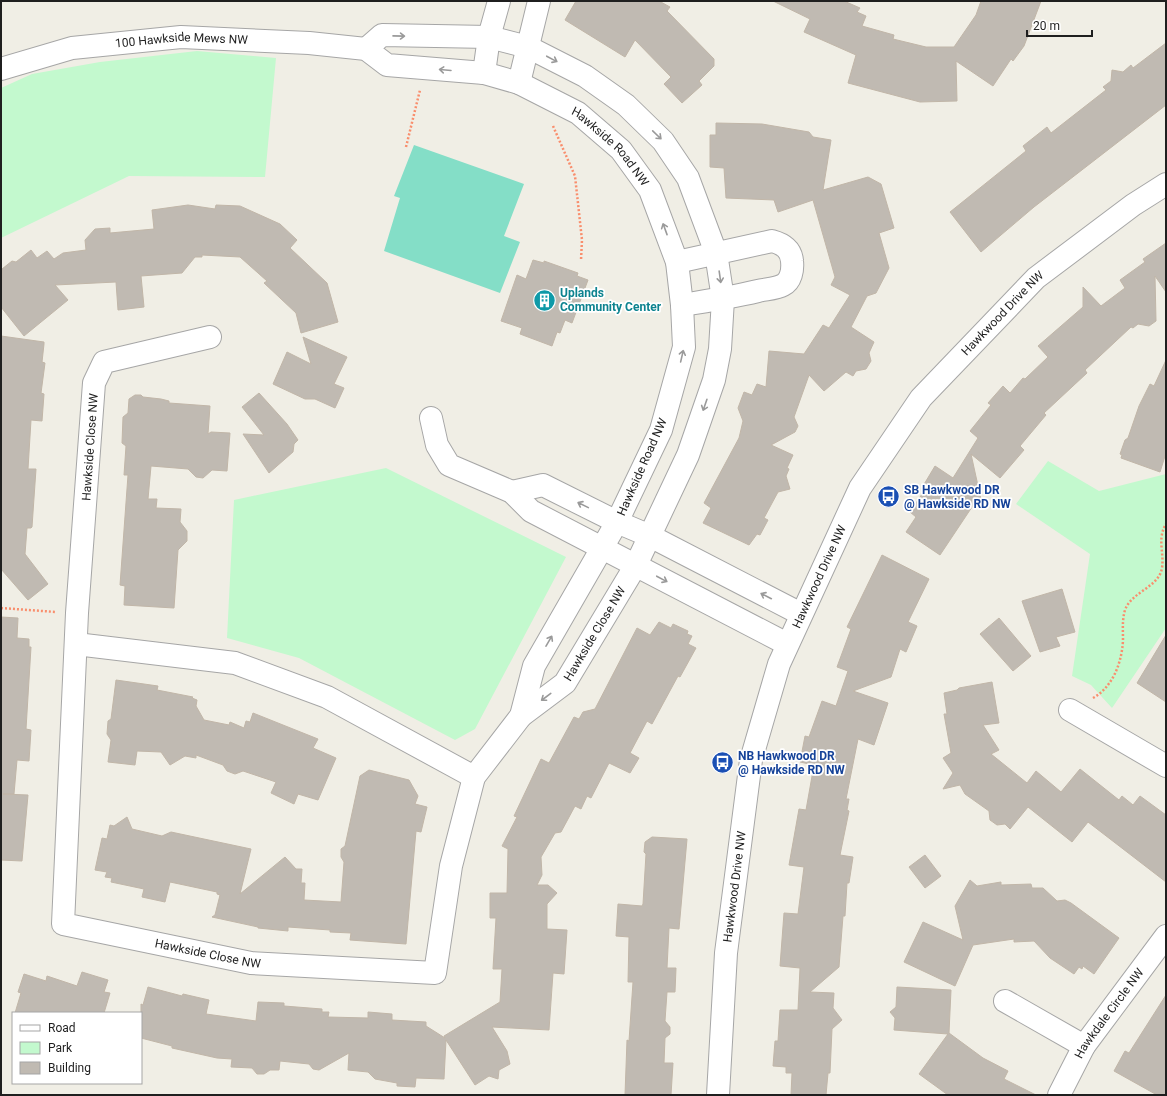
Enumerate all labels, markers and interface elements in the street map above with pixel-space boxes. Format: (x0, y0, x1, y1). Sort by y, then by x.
scale bar (1027, 12, 1092, 38)
text: 20 m (1033, 19, 1060, 33)
street label: 100 Hawkside Mews NW (115, 30, 249, 51)
one-way arrow (392, 32, 405, 40)
one-way arrow (546, 56, 558, 63)
one-way arrow (439, 67, 452, 74)
street label: Hawkside Road NW (569, 104, 652, 189)
one-way arrow (652, 130, 662, 140)
one-way arrow (660, 223, 668, 235)
street label: Hawkwood Drive NW (959, 268, 1046, 358)
one-way arrow (716, 270, 724, 283)
place label: Uplands Community Center (560, 286, 662, 314)
building icon: Uplands Community Center (532, 287, 558, 313)
one-way arrow (678, 350, 686, 363)
street label: Hawkside Close NW (79, 392, 101, 501)
one-way arrow (701, 398, 709, 410)
street label: Hawkside Road NW (614, 416, 670, 518)
place label: SB Hawkwood DR @ Hawkside RD NW (904, 483, 1011, 511)
bus stop icon: SB Hawkwood DR @ Hawkside RD NW (876, 484, 902, 510)
one-way arrow (577, 501, 589, 508)
street label: Hawkwood Drive NW (789, 523, 849, 630)
one-way arrow (656, 576, 668, 583)
street label: Hawkside Close NW (561, 584, 629, 684)
one-way arrow (760, 592, 772, 599)
one-way arrow (545, 635, 553, 647)
one-way arrow (541, 692, 552, 701)
place label: NB Hawkwood DR @ Hawkside RD NW (738, 749, 845, 777)
bus stop icon: NB Hawkwood DR @ Hawkside RD NW (709, 750, 735, 776)
street label: Hawkwood Drive NW (720, 830, 749, 943)
street label: Hawkside Close NW (154, 936, 262, 971)
street label: Hawkdale Circle NW (1072, 965, 1147, 1061)
legend (12, 1012, 142, 1084)
text: Road (48, 1021, 76, 1035)
text: Park (48, 1041, 73, 1055)
text: Building (48, 1061, 91, 1075)

